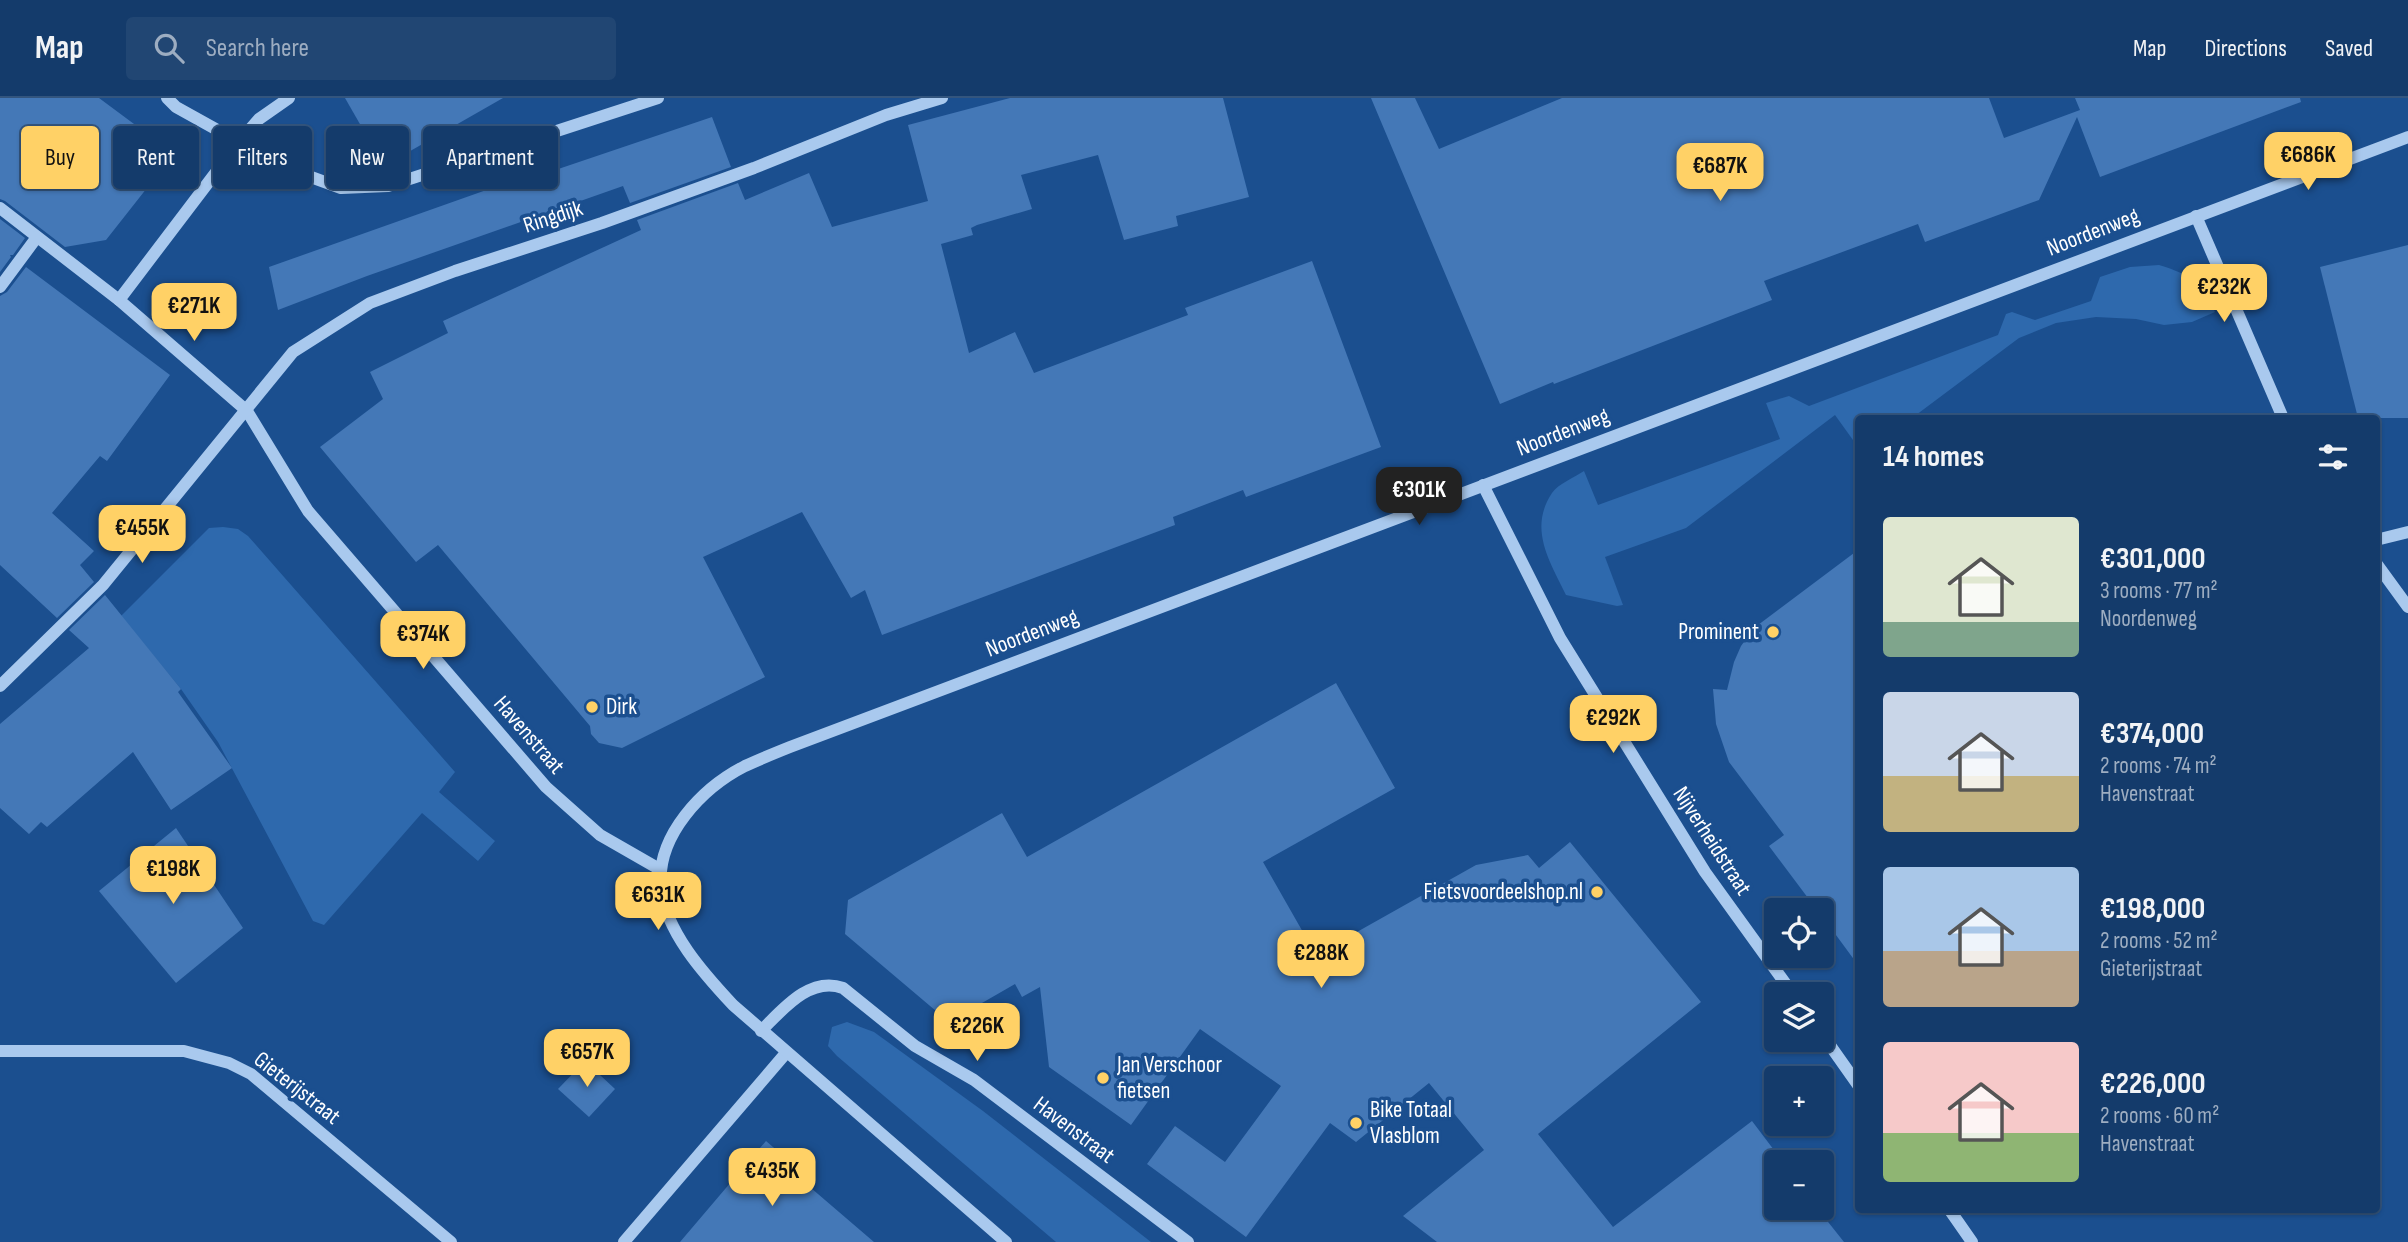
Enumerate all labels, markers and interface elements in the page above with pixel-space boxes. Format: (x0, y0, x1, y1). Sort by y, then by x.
search box (126, 17, 616, 80)
text: Map (35, 28, 84, 68)
icon: search (150, 29, 188, 67)
text: Search here (206, 33, 309, 64)
text: Map (2133, 34, 2166, 63)
text: Directions (2204, 34, 2287, 63)
text: Saved (2325, 34, 2373, 63)
chip: Buy (21, 126, 99, 189)
chip: Rent (113, 126, 199, 189)
chip: Filters (213, 126, 312, 189)
chip: New (326, 126, 409, 189)
chip: Apartment (423, 126, 558, 189)
pin: €686K (2259, 132, 2357, 192)
text: €686K (2280, 141, 2336, 169)
pin: €687K (1671, 144, 1769, 203)
text: €687K (1693, 152, 1747, 180)
street label: Ringdijk (520, 194, 586, 240)
street label: Noordenweg (2043, 202, 2143, 262)
pin: €232K (2175, 264, 2273, 324)
text: €232K (2197, 273, 2251, 301)
pin: €271K (145, 284, 243, 343)
text: €271K (168, 292, 220, 320)
street label: Noordenweg (1513, 402, 1613, 462)
icon: filters (2314, 438, 2352, 476)
text: 14 homes (1883, 439, 1984, 475)
pin: €301K (1370, 468, 1468, 527)
text: €301K (1392, 476, 1446, 504)
pin: €455K (93, 505, 191, 565)
text: €455K (115, 514, 169, 542)
text: €301,000 (2100, 541, 2206, 577)
icon: home (1939, 545, 2023, 629)
text: 3 rooms · 77 m² (2100, 577, 2218, 605)
street label: Noordenweg (982, 603, 1082, 663)
text: Noordenweg (2100, 605, 2197, 633)
pin: €374K (374, 612, 472, 671)
place label: Prominent (1678, 618, 1759, 646)
text: €374K (396, 620, 450, 648)
marker: Prominent (1765, 624, 1781, 640)
street label: Havenstraat (487, 690, 571, 780)
place label: Dirk (606, 693, 637, 721)
pin: €292K (1564, 696, 1662, 755)
marker: Dirk (584, 699, 600, 715)
text: €292K (1586, 704, 1640, 732)
text: €374,000 (2100, 716, 2204, 752)
icon: home (1939, 720, 2023, 804)
text: 2 rooms · 74 m² (2100, 752, 2217, 780)
text: Havenstraat (2100, 780, 2194, 808)
street label: Nijverheidstraat (1667, 781, 1757, 901)
pin: €198K (124, 846, 222, 906)
text: €198K (146, 855, 200, 883)
pin: €631K (609, 872, 707, 932)
place label: Fietsvoordeelshop.nl (1424, 878, 1583, 906)
text: €631K (631, 881, 685, 909)
marker: Fietsvoordeelshop.nl (1589, 884, 1605, 900)
text: €198,000 (2100, 891, 2205, 927)
icon: home (1939, 895, 2023, 979)
map controls (1764, 898, 1834, 1220)
button: locate (1764, 898, 1834, 968)
text: 2 rooms · 52 m² (2100, 927, 2218, 955)
pin: €288K (1272, 930, 1370, 990)
text: €288K (1293, 939, 1349, 967)
text: Gieterijstraat (2100, 955, 2202, 983)
button: layers (1764, 982, 1834, 1052)
pin: €226K (928, 1004, 1026, 1063)
text: €226K (950, 1012, 1004, 1040)
pin: €657K (538, 1030, 636, 1089)
text: €657K (560, 1038, 614, 1066)
street label: Gieterijstraat (248, 1045, 346, 1131)
place label: Jan Verschoor fietsen (1116, 1051, 1223, 1105)
button: + (1764, 1066, 1834, 1136)
text: €226,000 (2100, 1066, 2205, 1102)
marker: Jan Verschoor fietsen (1095, 1070, 1111, 1086)
icon: home (1939, 1070, 2023, 1154)
street label: Havenstraat (1028, 1090, 1120, 1170)
place label: Bike Totaal Vlasblom (1370, 1096, 1452, 1150)
text: 2 rooms · 60 m² (2100, 1102, 2219, 1130)
marker: Bike Totaal Vlasblom (1348, 1115, 1364, 1131)
text: Havenstraat (2100, 1130, 2194, 1158)
pin: €435K (723, 1148, 821, 1208)
button: − (1764, 1150, 1834, 1220)
text: €435K (745, 1157, 799, 1185)

